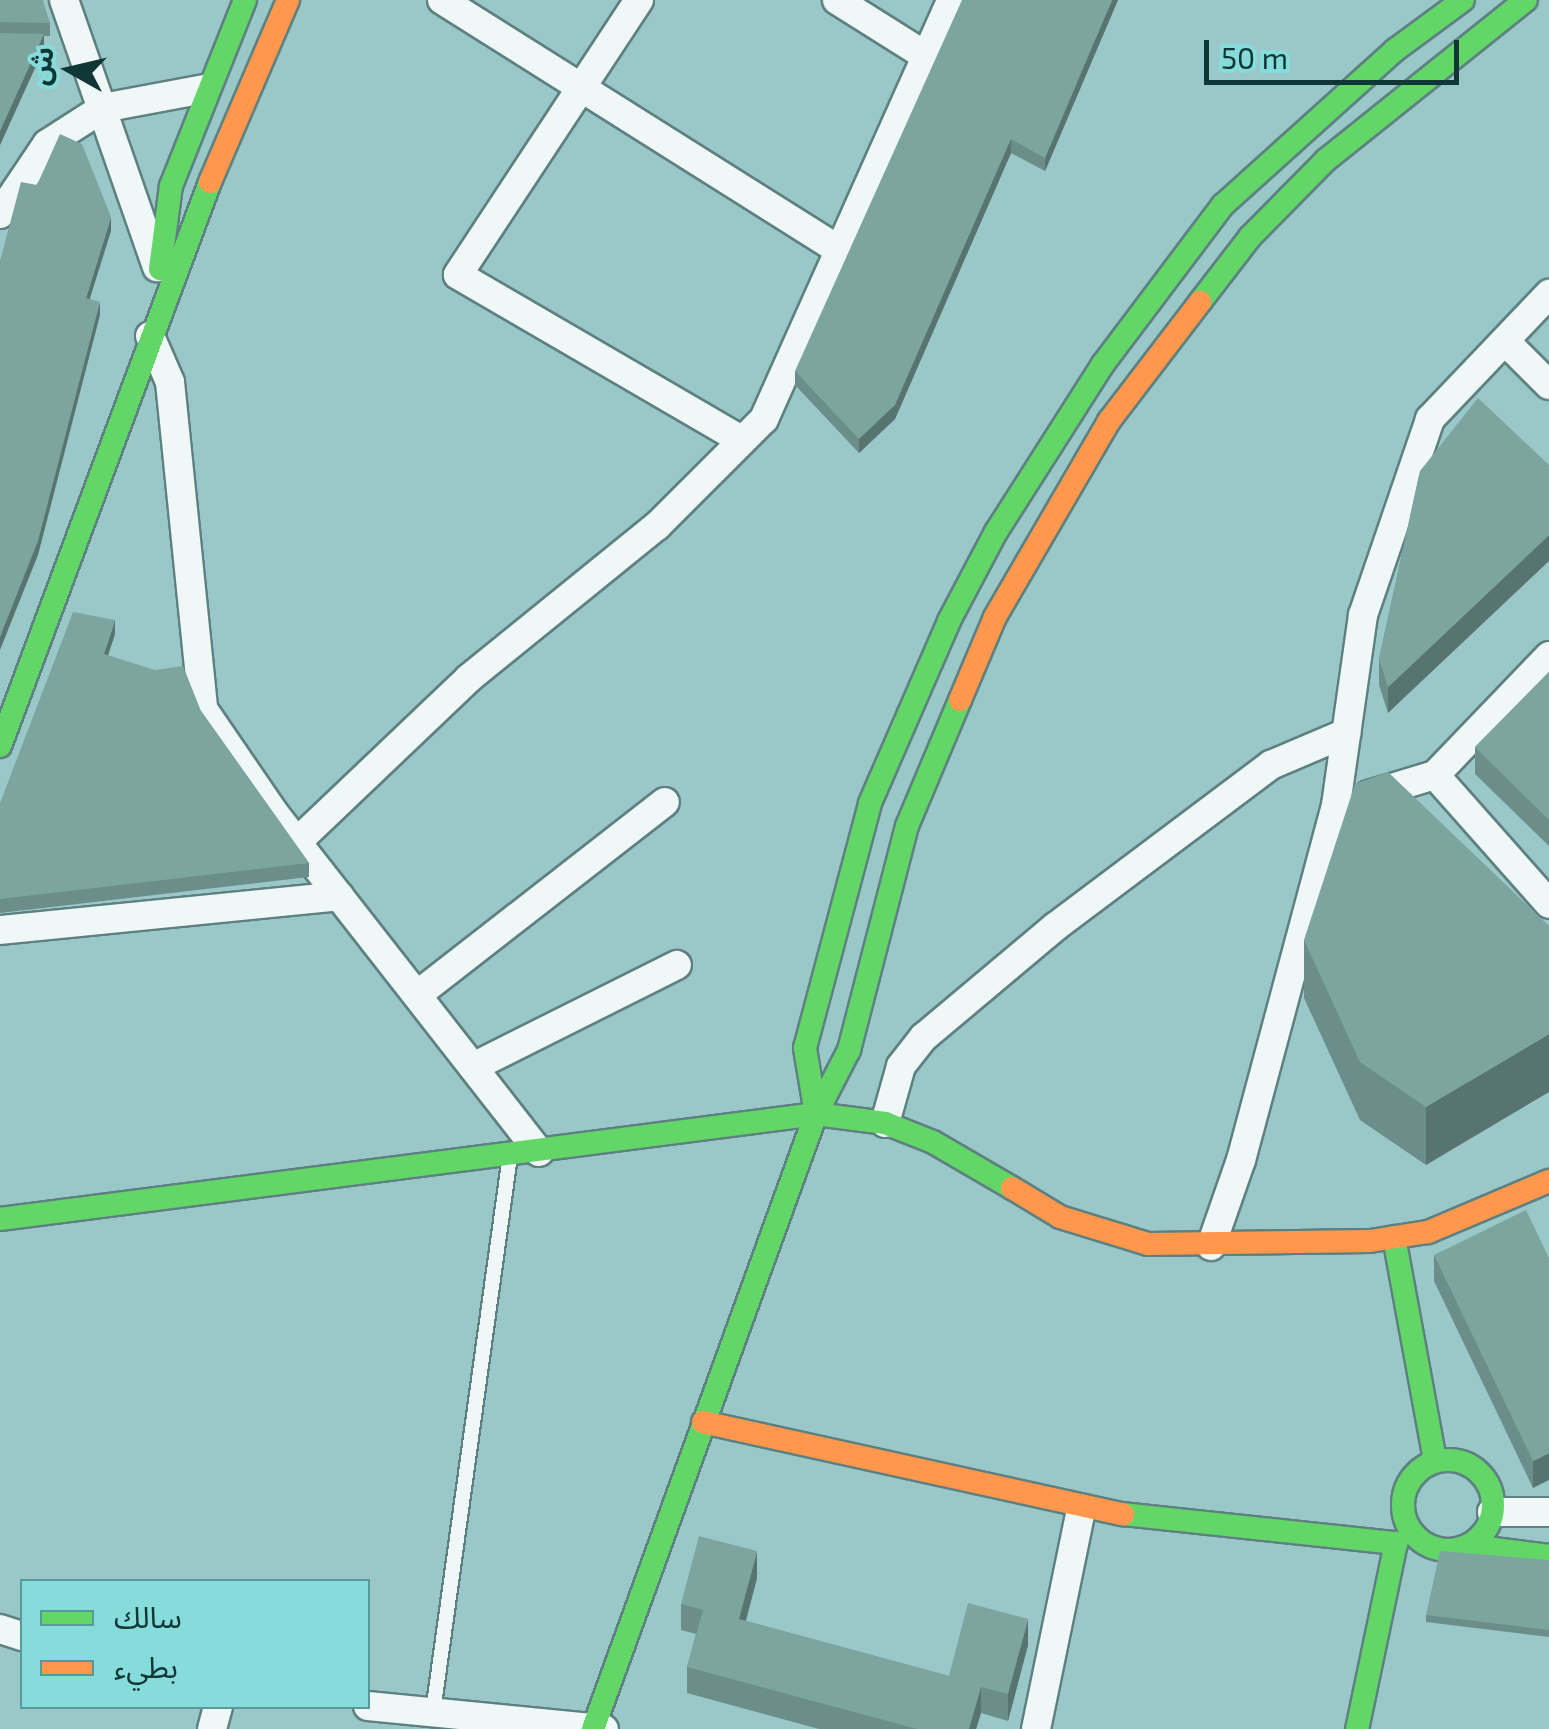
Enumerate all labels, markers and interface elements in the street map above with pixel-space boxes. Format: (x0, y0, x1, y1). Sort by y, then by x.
north arrow (20, 20, 120, 120)
scale bar (1209, 20, 1464, 82)
text: 50 m (1221, 39, 1288, 75)
text: ش (21, 44, 60, 87)
legend (20, 1579, 370, 1709)
text: سالك (114, 1598, 182, 1634)
text: بطيء (114, 1648, 178, 1684)

